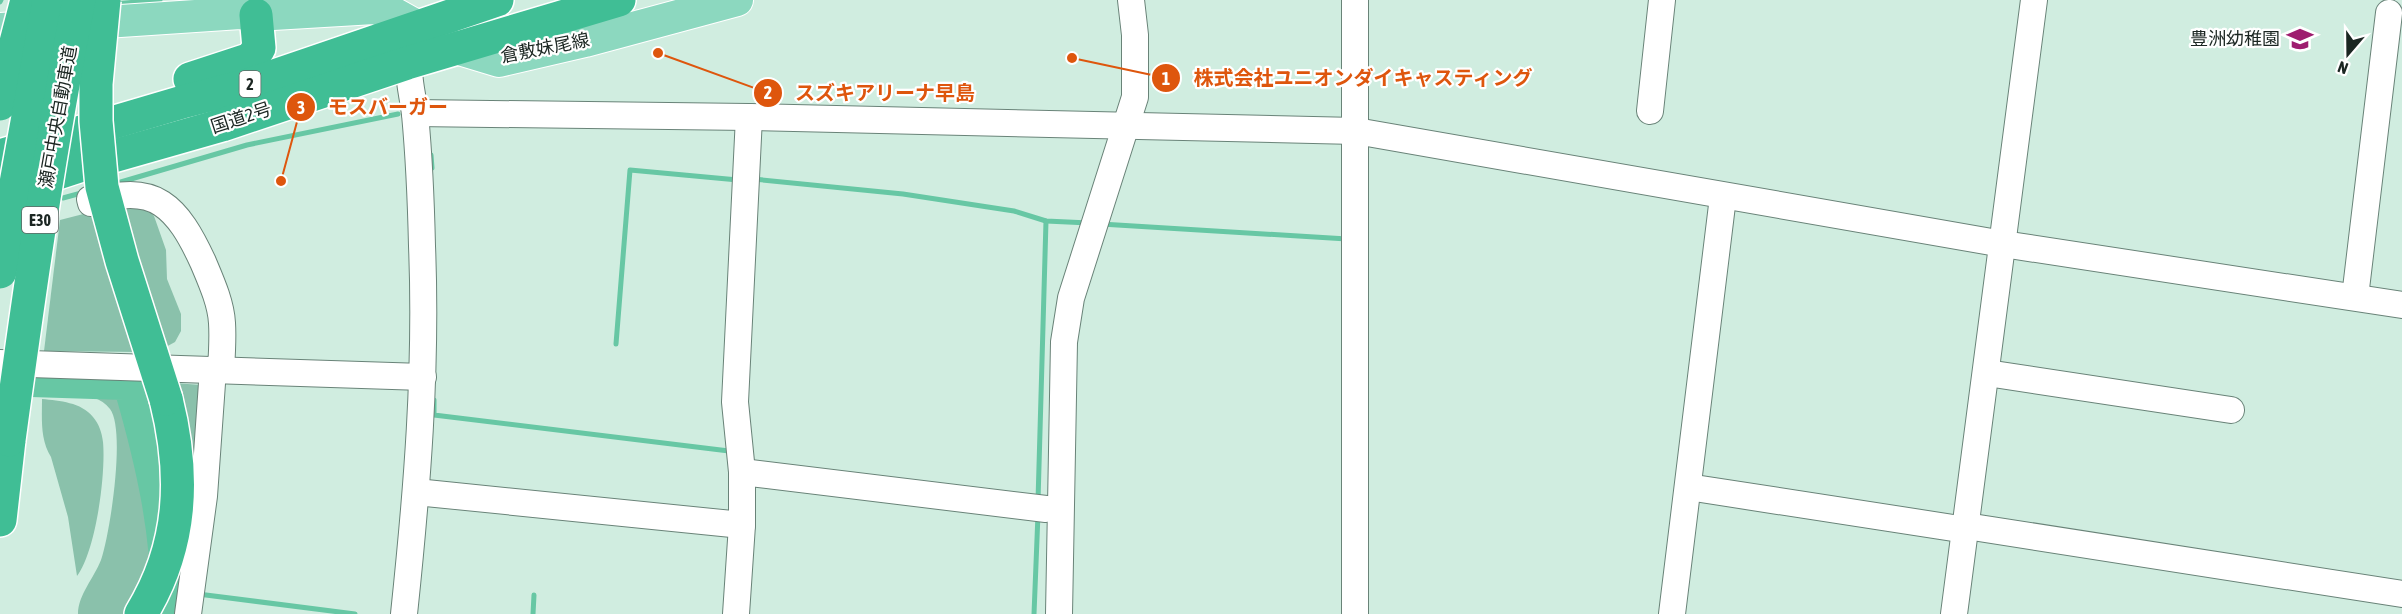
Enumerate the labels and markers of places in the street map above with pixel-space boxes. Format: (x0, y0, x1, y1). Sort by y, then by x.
school or university icon: 豊洲幼稚園 (2285, 24, 2315, 54)
place label: 豊洲幼稚園 (2190, 28, 2280, 49)
callout: 株式会社ユニオンダイキャスティング (1151, 59, 1545, 97)
callout: スズキアリーナ早島 (753, 74, 987, 112)
callout: モスバーガー (286, 88, 460, 126)

